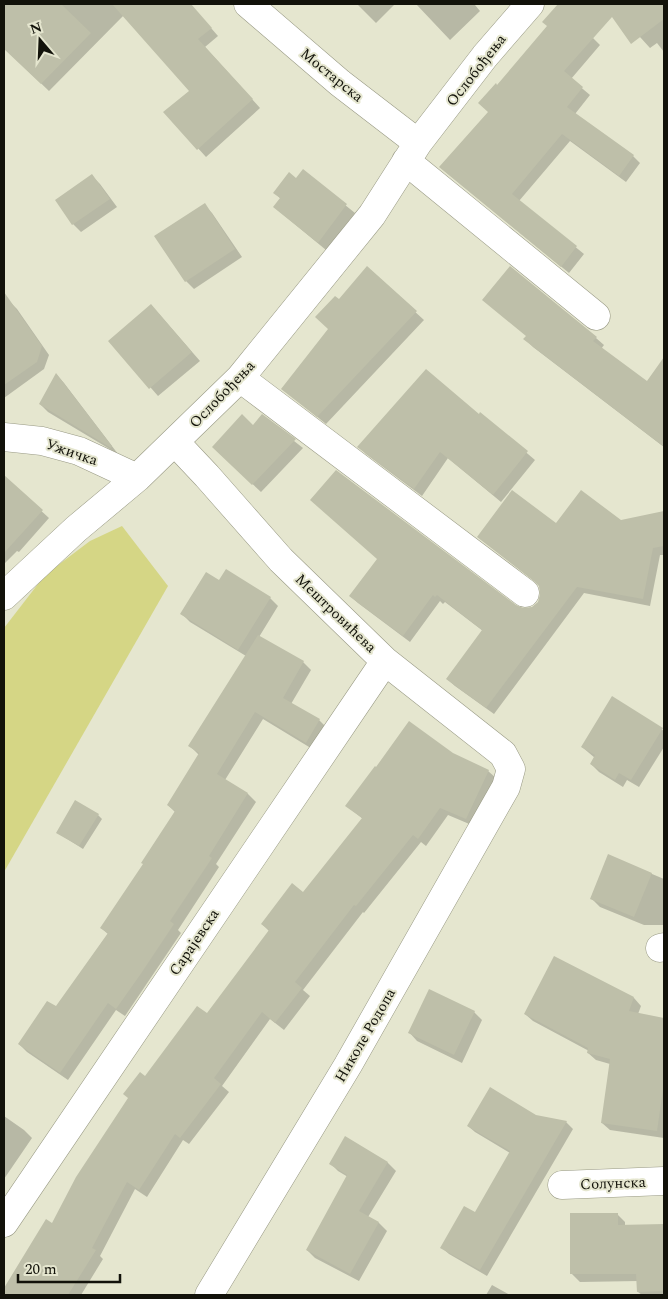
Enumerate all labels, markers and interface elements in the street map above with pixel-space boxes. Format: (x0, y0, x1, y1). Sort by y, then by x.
north arrow (15, 15, 65, 65)
text: N (27, 16, 45, 40)
street label: Ослобођења (441, 29, 513, 112)
street label: Мостарска (295, 43, 369, 109)
street label: Ослобођења (184, 355, 261, 433)
street label: Ужичка (43, 433, 102, 472)
street label: Мештровићева (290, 568, 382, 659)
street label: Сарајевска (164, 904, 226, 980)
street label: Николе Родопа (329, 983, 402, 1087)
street label: Солунска (580, 1171, 647, 1196)
scale bar (18, 1252, 120, 1284)
text: 20 m (25, 1258, 57, 1281)

